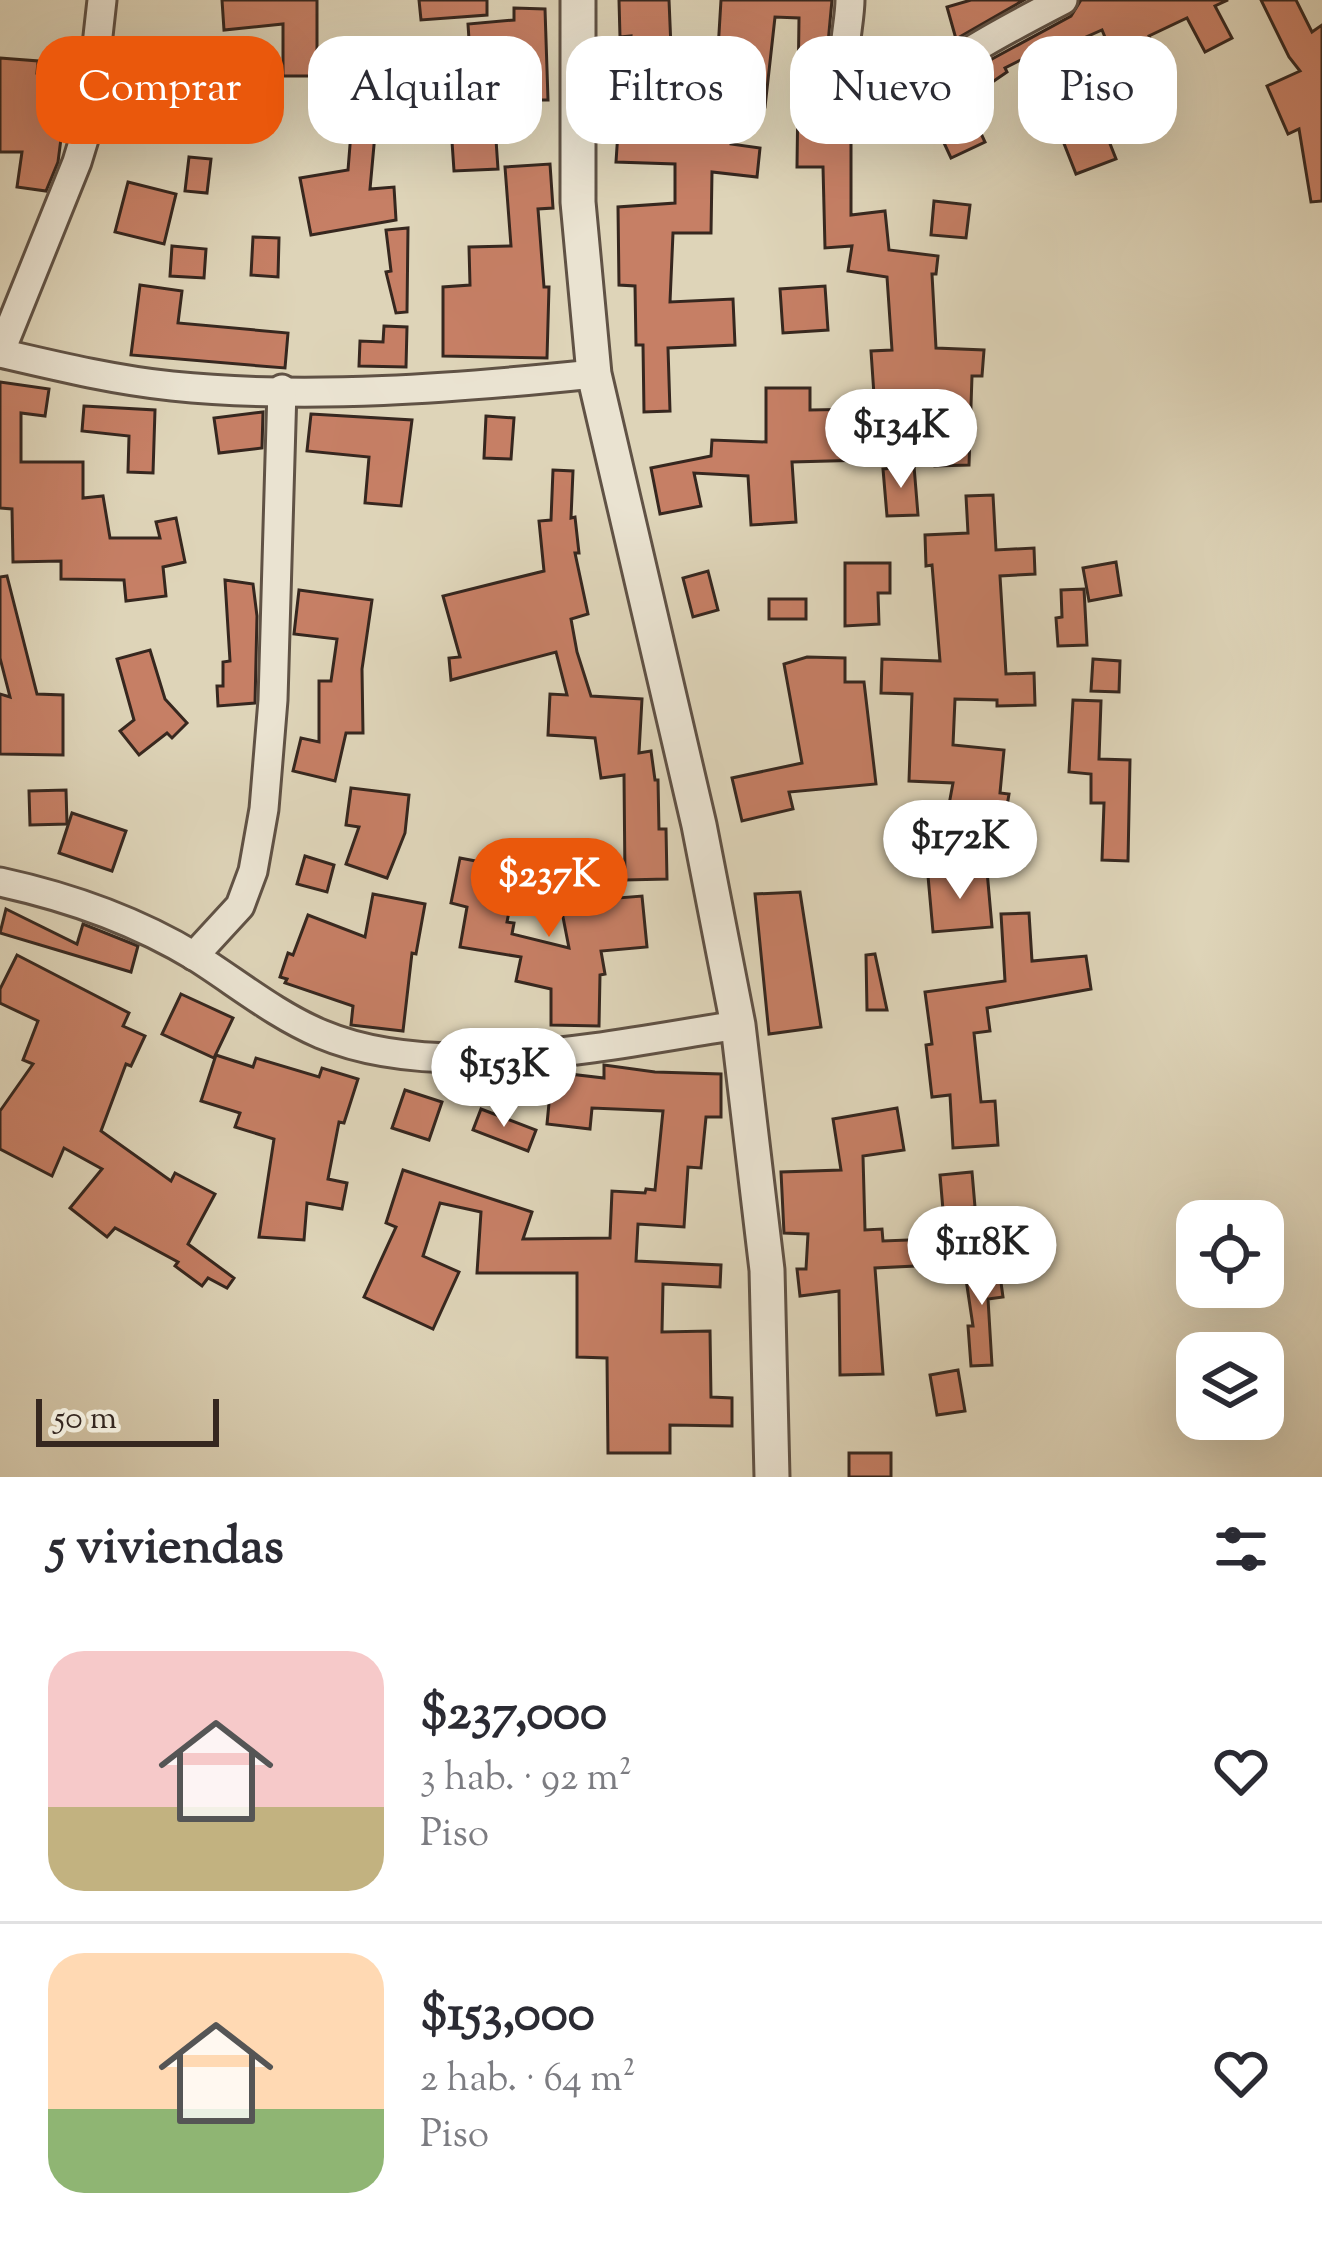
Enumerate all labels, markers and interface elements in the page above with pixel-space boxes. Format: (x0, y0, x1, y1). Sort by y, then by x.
chip: Comprar (36, 36, 284, 144)
chip: Alquilar (308, 36, 542, 144)
chip: Filtros (566, 36, 766, 144)
chip: Nuevo (790, 36, 994, 144)
chip: Piso (1018, 36, 1177, 144)
pin: $134K (817, 389, 985, 491)
text: $134K (852, 400, 950, 456)
pin: $172K (876, 800, 1044, 902)
text: $172K (910, 811, 1010, 867)
pin: $237K (465, 838, 633, 940)
text: $237K (498, 849, 600, 905)
pin: $153K (420, 1028, 588, 1130)
text: $153K (458, 1039, 550, 1095)
map controls (1176, 1200, 1284, 1440)
button: locate (1176, 1200, 1284, 1308)
pin: $118K (898, 1206, 1066, 1308)
text: $118K (934, 1217, 1030, 1273)
button: layers (1176, 1332, 1284, 1440)
scale bar (36, 1393, 219, 1446)
text: 50 m (54, 1396, 117, 1444)
text: 5 viviendas (48, 1513, 284, 1586)
icon: filters (1208, 1516, 1274, 1582)
text: $237,000 (420, 1679, 607, 1752)
icon: home (144, 1699, 288, 1843)
icon: heart (1208, 1738, 1274, 1804)
text: 3 hab. · 92 m² (420, 1752, 632, 1808)
text: Piso (420, 1808, 489, 1864)
text: $153,000 (420, 1980, 595, 2053)
icon: home (144, 2001, 288, 2145)
icon: heart (1208, 2040, 1274, 2106)
text: 2 hab. · 64 m² (420, 2053, 636, 2109)
text: Piso (420, 2109, 489, 2165)

